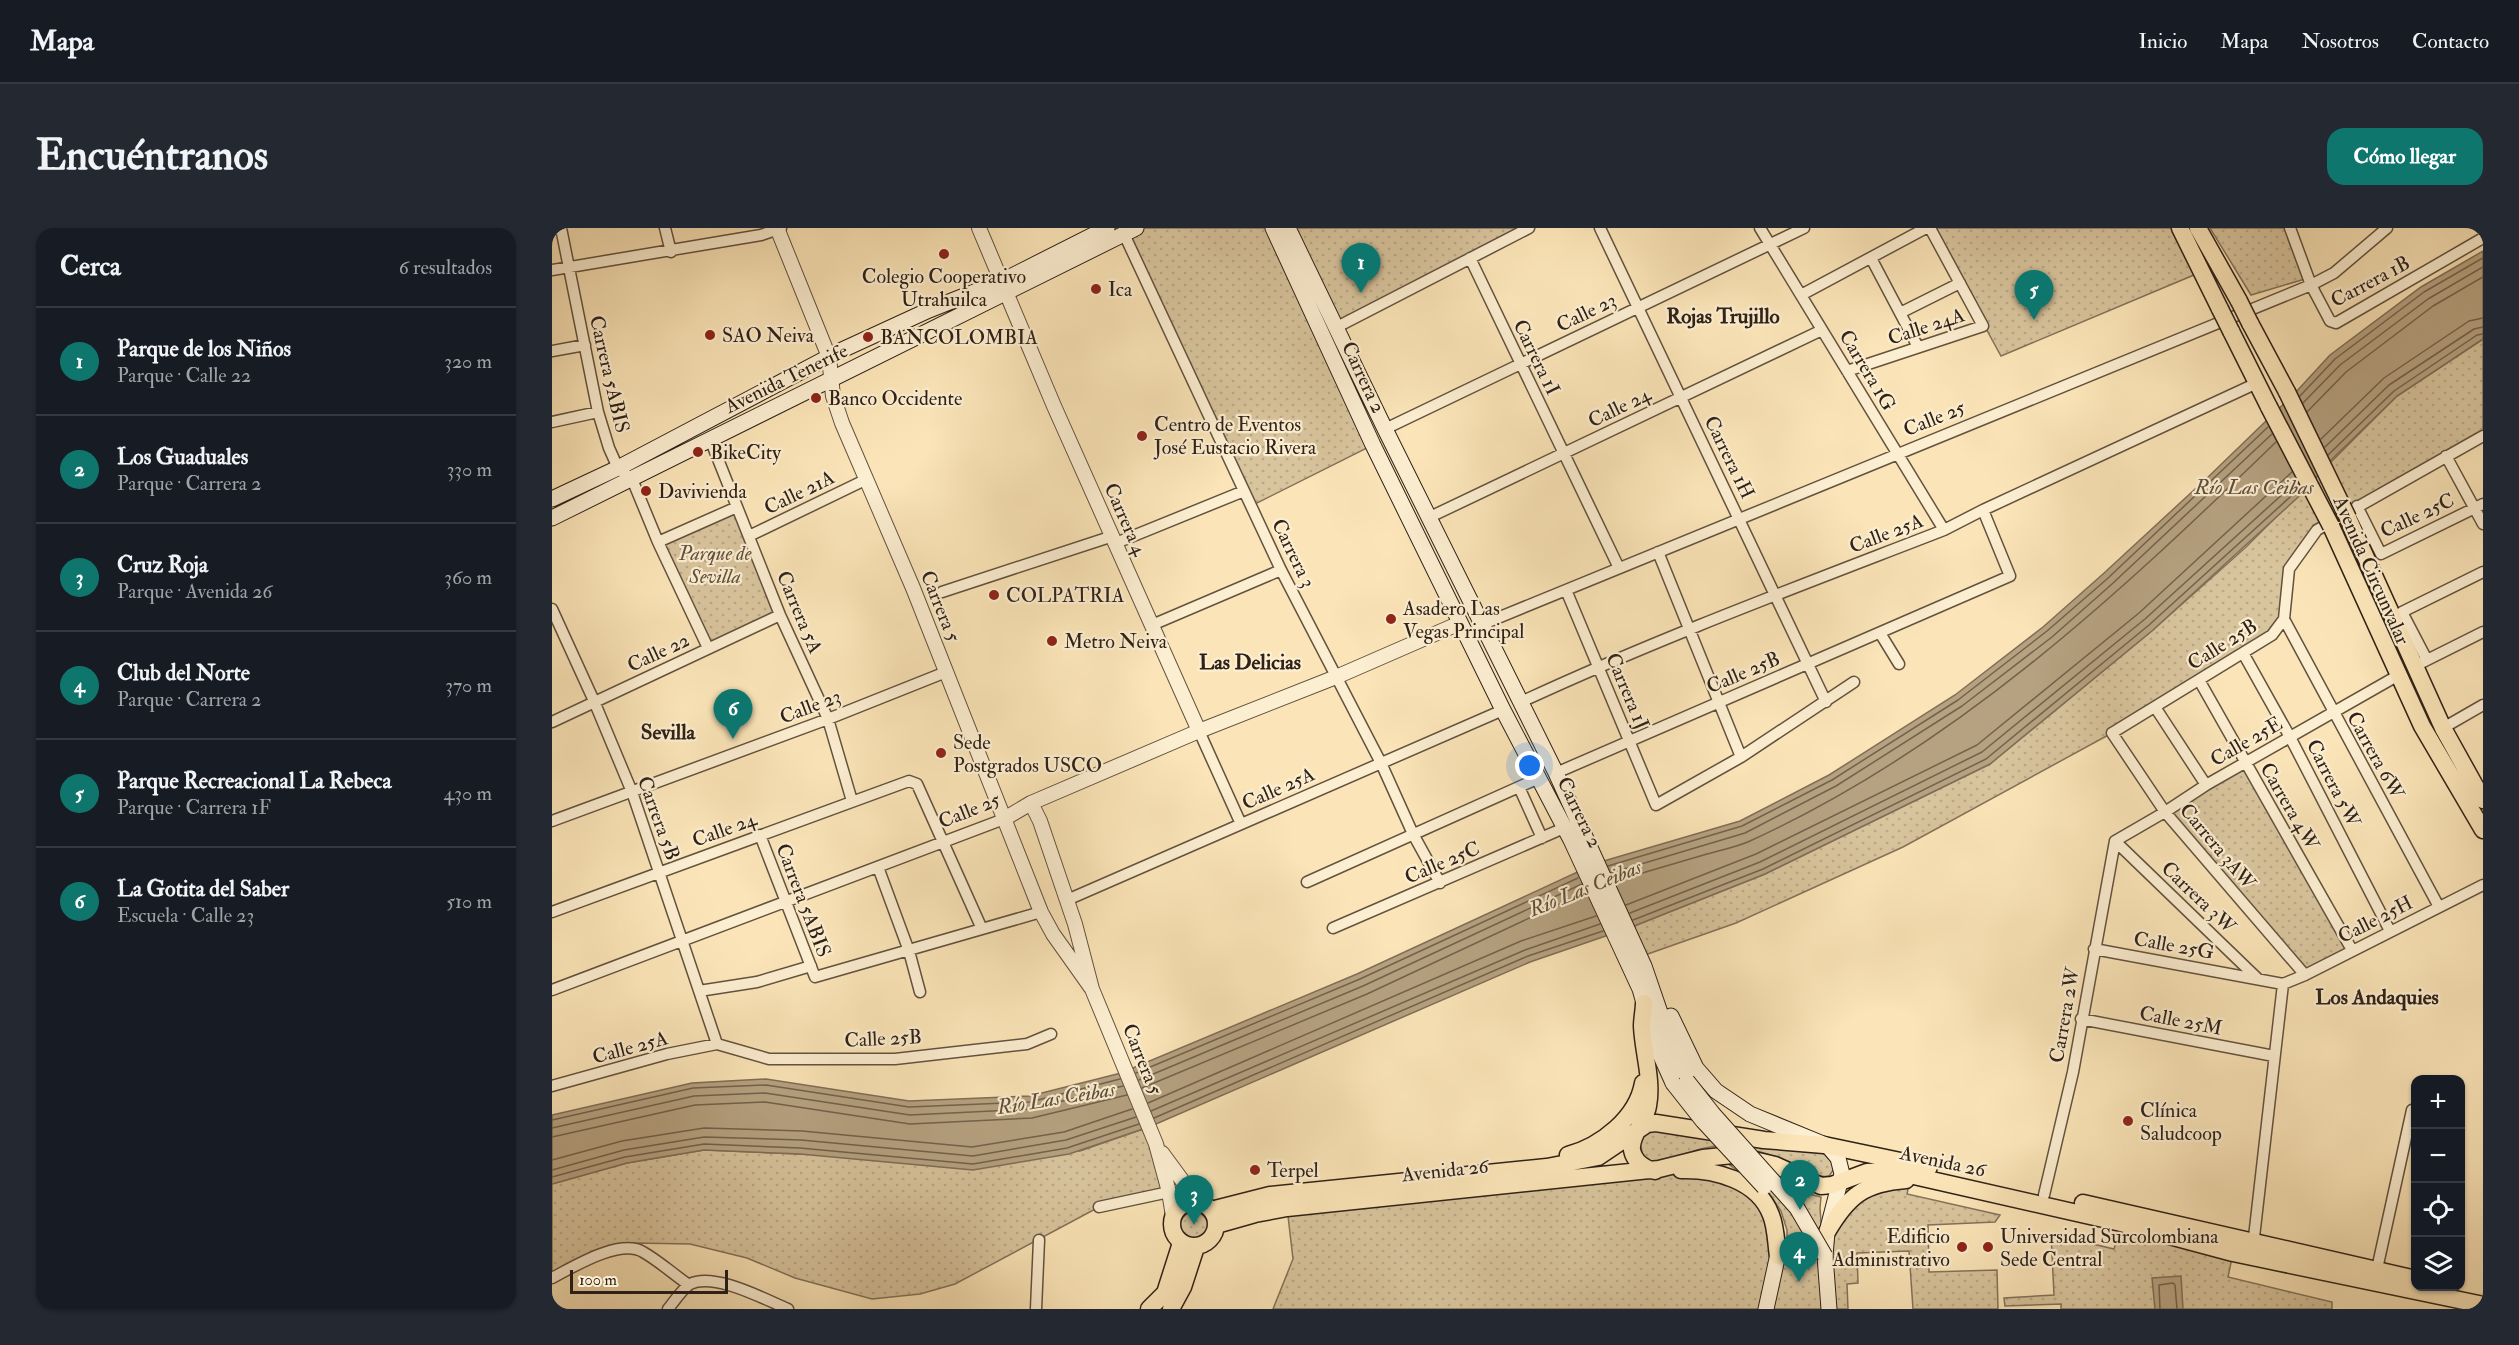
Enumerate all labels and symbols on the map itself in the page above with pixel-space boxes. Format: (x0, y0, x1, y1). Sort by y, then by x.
pin: 1 (1342, 244, 1380, 293)
marker: Colegio Cooperativo Utrahuilca (937, 247, 951, 261)
street label: Carrera 1B (2326, 250, 2414, 313)
place label: Colegio Cooperativo Utrahuilca (862, 264, 1026, 312)
pin: 5 (2014, 270, 2054, 320)
place label: Ica (1108, 277, 1133, 302)
marker: Ica (1089, 282, 1103, 296)
street label: Calle 23 (1552, 287, 1620, 338)
street label: Calle 24A (1885, 302, 1968, 351)
district label: Rojas Trujillo (1666, 303, 1780, 330)
street label: Carrera 5ABIS (584, 313, 635, 435)
street label: Carrera 1I (1508, 315, 1566, 399)
place label: SAO Neiva (722, 323, 815, 348)
place label: BANCOLOMBIA (880, 325, 1038, 350)
street label: Carrera 1G (1834, 325, 1902, 415)
marker: SAO Neiva (703, 328, 717, 342)
marker: BANCOLOMBIA (861, 330, 875, 344)
street label: Carrera 2 (1336, 337, 1391, 417)
street label: Avenida Tenerife (720, 338, 852, 419)
street label: Calle 24 (1584, 381, 1656, 433)
place label: Banco Occidente (828, 386, 962, 411)
marker: Banco Occidente (809, 391, 823, 405)
street label: Calle 25 (1900, 395, 1969, 442)
place label: Centro de Eventos José Eustacio Rivera (1153, 412, 1317, 460)
street label: Carrera 1H (1699, 412, 1760, 503)
marker: Centro de Eventos José Eustacio Rivera (1135, 429, 1149, 443)
place label: BikeCity (710, 440, 782, 465)
marker: BikeCity (691, 445, 705, 459)
street label: Calle 21A (760, 465, 839, 520)
water label: Río Las Ceibas (2193, 474, 2315, 501)
place label: Davivienda (658, 479, 747, 504)
street label: Carrera 4 (1099, 479, 1153, 560)
marker: Davivienda (639, 484, 653, 498)
street label: Calle 25C (2376, 487, 2458, 543)
street label: Avenida Circunvalar (2327, 491, 2416, 649)
street label: Calle 25A (1846, 508, 1927, 559)
street label: Carrera 3 (1266, 515, 1321, 592)
park label: Parque de Sevilla (678, 541, 752, 589)
street label: Carrera 5A (771, 567, 828, 658)
street label: Carrera 5 (915, 567, 966, 646)
place label: COLPATRIA (1006, 583, 1125, 608)
marker: COLPATRIA (987, 588, 1001, 602)
place label: Asadero Las Vegas Principal (1402, 596, 1524, 645)
marker: Asadero Las Vegas Principal (1384, 612, 1398, 626)
street label: Calle 25B (2183, 613, 2262, 676)
street label: Calle 22 (623, 627, 693, 678)
place label: Metro Neiva (1064, 629, 1168, 654)
marker: Metro Neiva (1045, 634, 1059, 648)
street label: Calle 25B (1703, 646, 1784, 699)
district label: Las Delicias (1199, 649, 1301, 676)
street label: Carrera 1J (1600, 649, 1655, 733)
street label: Calle 23 (776, 683, 844, 729)
pin: 6 (714, 690, 753, 739)
street label: Carrera 6W (2341, 707, 2410, 804)
street label: Calle 25E (2206, 711, 2287, 772)
district label: Sevilla (641, 719, 697, 746)
place label: Sede Postgrados USCO (953, 730, 1102, 778)
street label: Carrera 5W (2301, 735, 2367, 832)
marker: Sede Postgrados USCO (934, 746, 948, 760)
your location (1515, 751, 1544, 780)
street label: Carrera 4W (2254, 758, 2325, 855)
street label: Calle 25A (1238, 761, 1319, 816)
street label: Carrera 5B (632, 773, 685, 864)
street label: Carrera 2 (1552, 773, 1607, 852)
street label: Calle 25 (935, 787, 1004, 834)
street label: Carrera 3AW (2174, 798, 2261, 895)
street label: Calle 24 (689, 806, 761, 853)
street label: Calle 25C (1401, 836, 1483, 889)
street label: Carrera 5ABIS (770, 840, 837, 961)
water label: Río Las Ceibas (1524, 853, 1647, 924)
street label: Carrera 3W (2156, 856, 2242, 939)
street label: Calle 25H (2334, 890, 2417, 949)
street label: Calle 25G (2132, 926, 2216, 965)
street label: Carrera 2W (2044, 965, 2085, 1065)
district label: Los Andaquies (2315, 984, 2439, 1011)
street label: Calle 25M (2137, 1000, 2224, 1041)
street label: Carrera 5 (1117, 1020, 1168, 1099)
street label: Calle 25B (844, 1024, 922, 1053)
street label: Calle 25A (590, 1025, 671, 1070)
water label: Río Las Ceibas (994, 1076, 1118, 1121)
place label: Clínica Saludcoop (2140, 1098, 2222, 1147)
marker: Clínica Saludcoop (2121, 1114, 2135, 1128)
street label: Avenida 26 (1897, 1140, 1989, 1183)
street label: Avenida 26 (1399, 1153, 1491, 1188)
place label: Terpel (1267, 1158, 1319, 1184)
pin: 2 (1780, 1160, 1820, 1210)
marker: Terpel (1248, 1163, 1262, 1177)
pin: 3 (1174, 1176, 1214, 1225)
place label: Edificio Administrativo (1831, 1224, 1950, 1272)
place label: Universidad Surcolombiana Sede Central (2000, 1224, 2219, 1272)
pin: 4 (1780, 1232, 1818, 1282)
marker: Edificio Administrativo (1955, 1240, 1969, 1254)
marker: Universidad Surcolombiana Sede Central (1981, 1240, 1995, 1254)
scale bar (570, 1267, 728, 1294)

